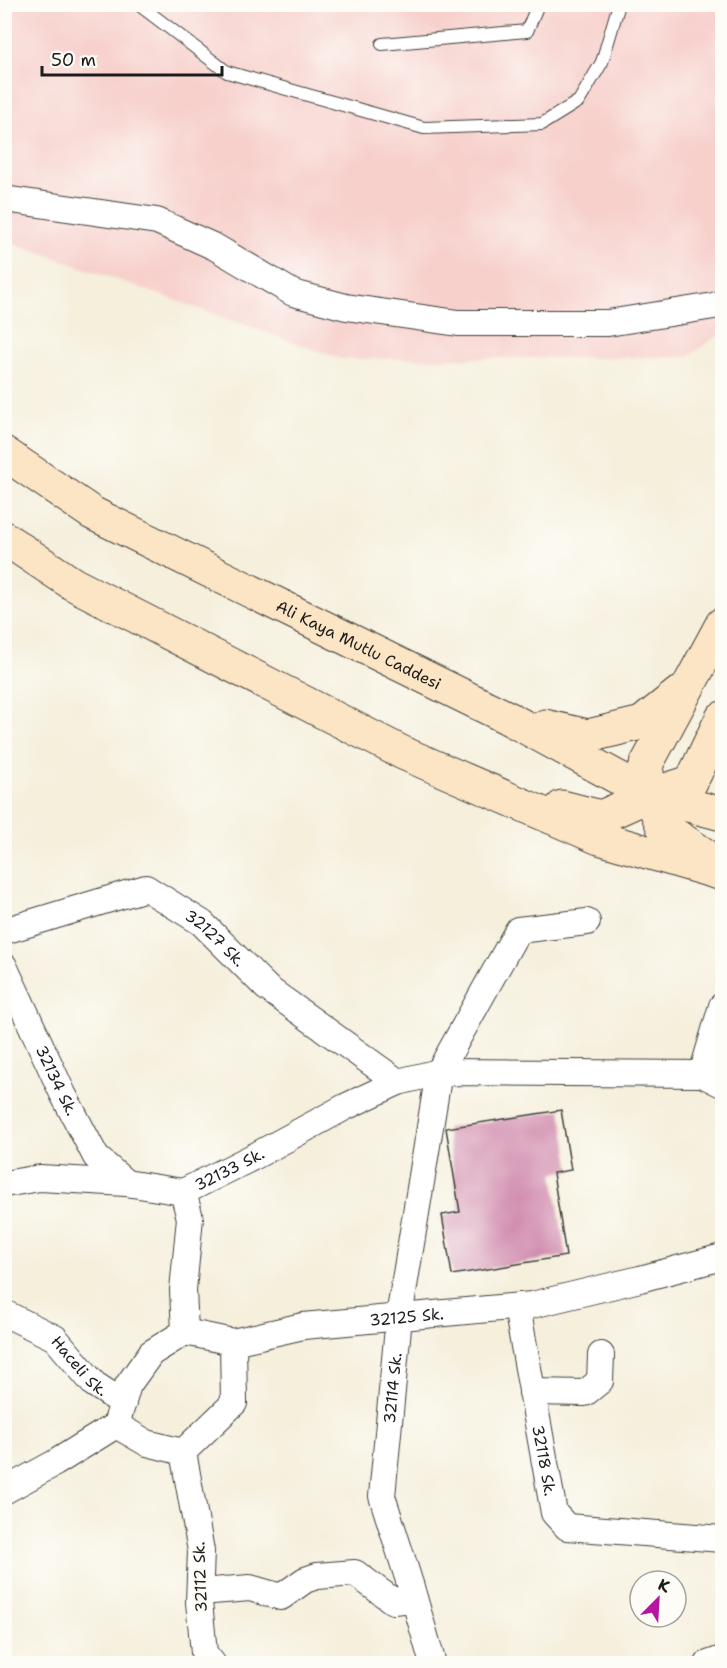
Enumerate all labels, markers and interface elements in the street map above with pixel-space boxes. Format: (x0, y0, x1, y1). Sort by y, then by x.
scale bar (42, 39, 222, 77)
text: 50 m (51, 48, 96, 72)
street label: Ali Kaya Mutlu Caddesi (273, 595, 445, 694)
street label: 32127 Sk. (181, 905, 250, 971)
street label: 32134 Sk. (31, 1042, 83, 1119)
street label: 32133 Sk. (191, 1143, 268, 1195)
street label: 32125 Sk. (369, 1303, 445, 1330)
street label: Haceli Sk. (47, 1331, 112, 1401)
street label: 32114 Sk. (378, 1352, 406, 1424)
street label: 32118 Sk. (528, 1423, 561, 1498)
street label: 32112 Sk. (188, 1541, 212, 1613)
north arrow (628, 1569, 688, 1629)
text: K (655, 1574, 673, 1598)

